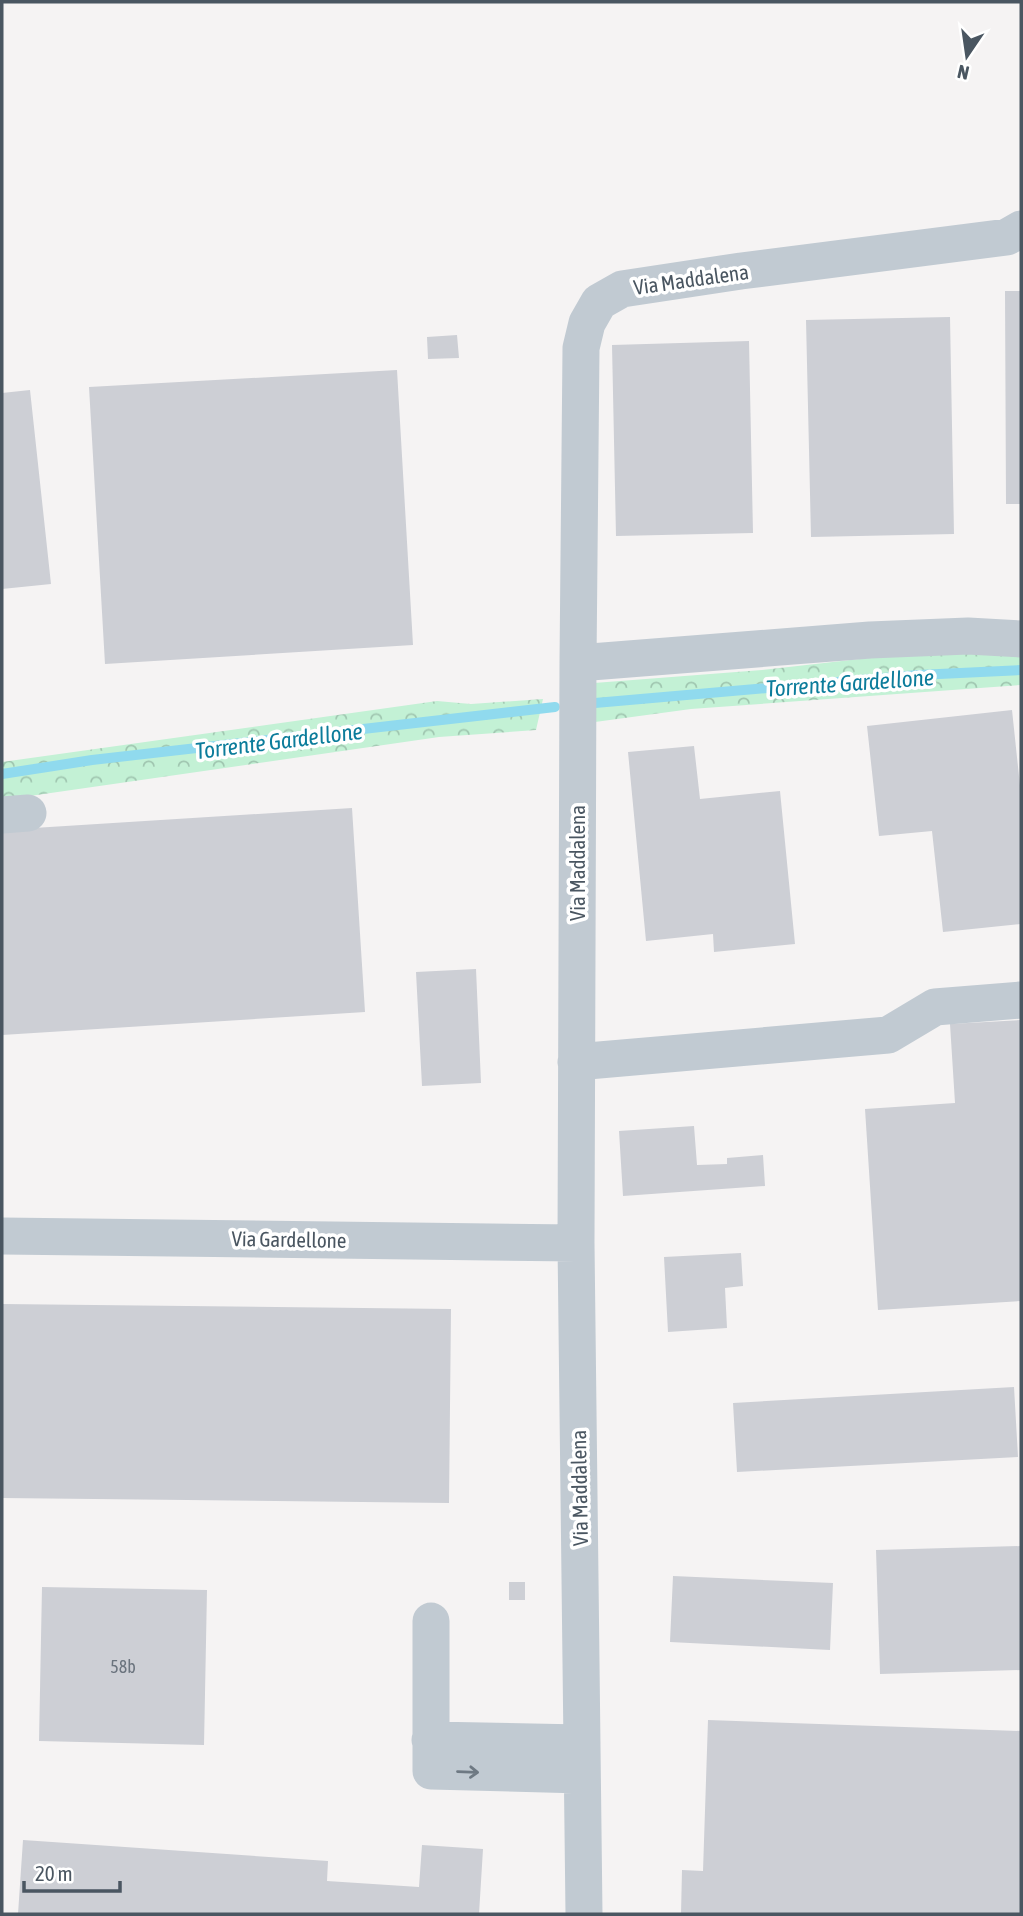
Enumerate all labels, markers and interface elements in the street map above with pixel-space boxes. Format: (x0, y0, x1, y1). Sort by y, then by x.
north arrow (932, 21, 1002, 91)
text: N (955, 61, 971, 85)
street label: Via Maddalena (632, 259, 750, 299)
water label: Torrente Gardellone (765, 664, 935, 702)
water label: Torrente Gardellone (194, 718, 364, 764)
street label: Via Maddalena (565, 805, 589, 921)
street label: Via Gardellone (231, 1226, 347, 1252)
street label: Via Maddalena (566, 1430, 592, 1546)
house number: 58b (110, 1656, 136, 1677)
one-way arrow (456, 1765, 479, 1778)
scale bar (24, 1850, 121, 1894)
text: 20 m (35, 1861, 73, 1885)

